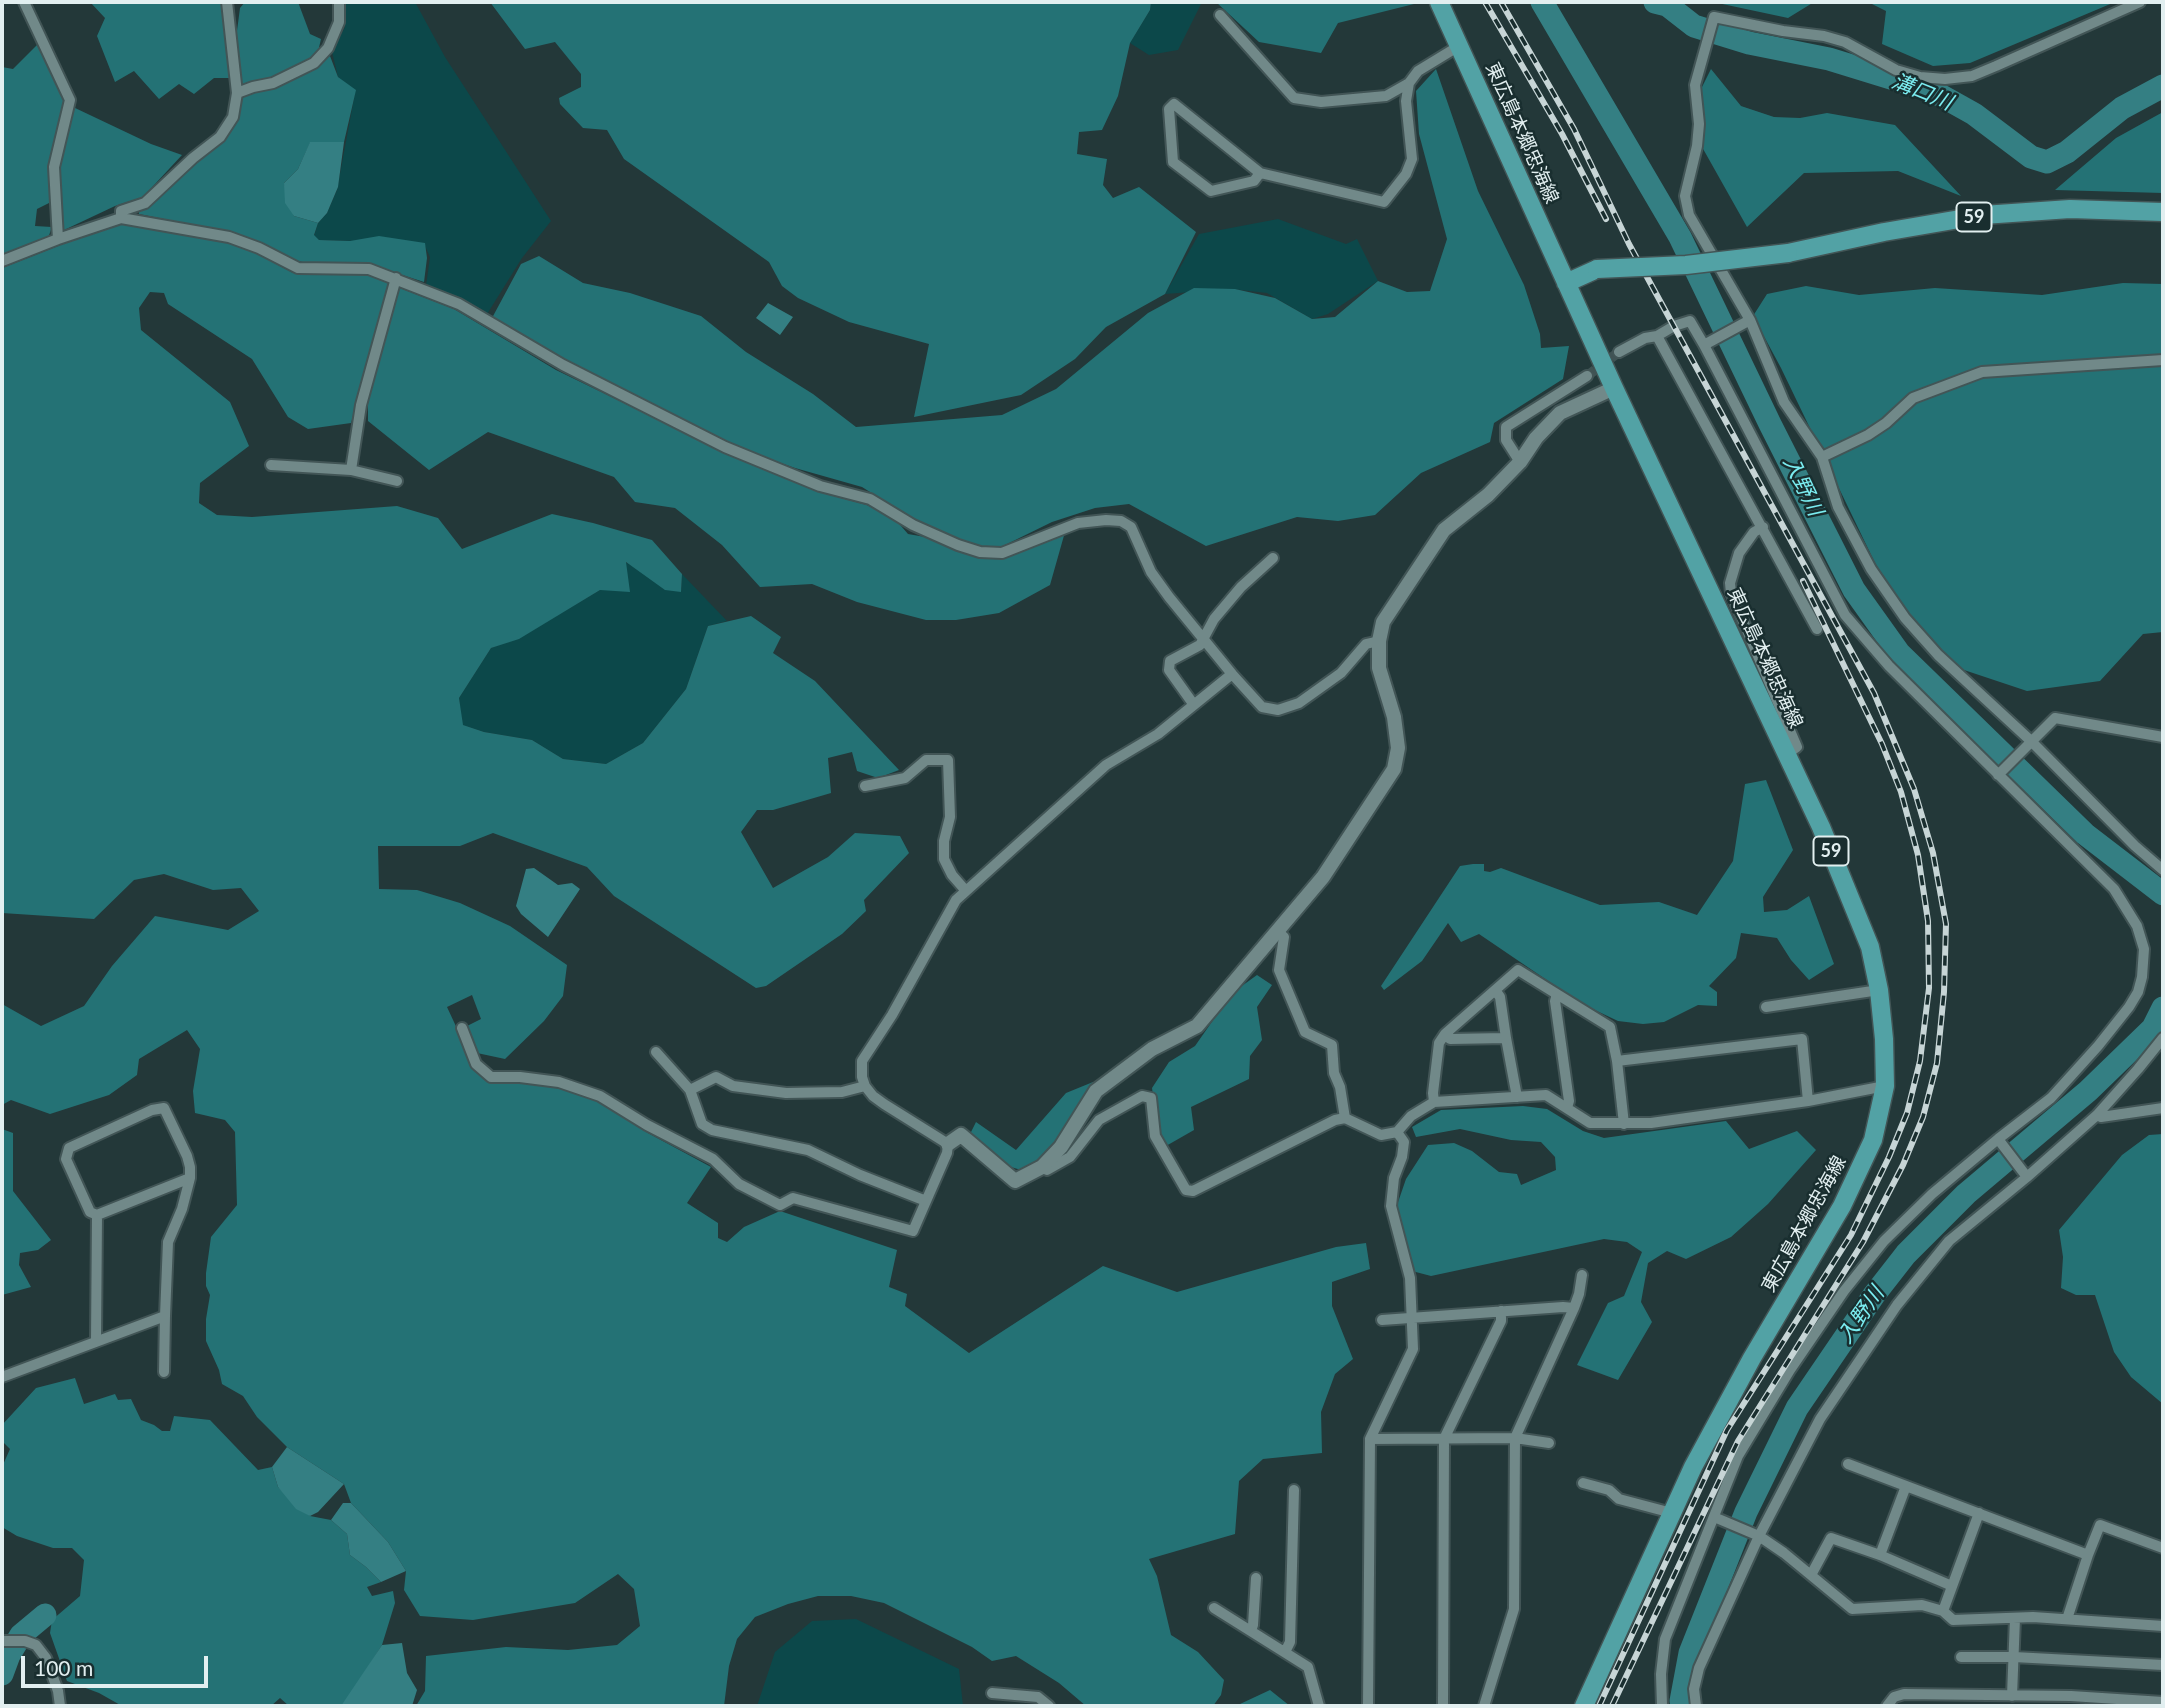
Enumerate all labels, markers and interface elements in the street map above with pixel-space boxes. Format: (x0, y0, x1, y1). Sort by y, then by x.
street label: 東広島本郷忠海線 (1481, 59, 1563, 207)
water label: 溝口川 (1888, 69, 1956, 115)
road number: 59 (1956, 202, 1992, 232)
water label: 入野川 (1778, 452, 1828, 520)
street label: 東広島本郷忠海線 (1723, 584, 1807, 732)
road number: 59 (1814, 836, 1848, 866)
street label: 東広島本郷忠海線 (1757, 1152, 1851, 1296)
water label: 入野川 (1833, 1282, 1889, 1348)
scale bar (24, 1642, 212, 1686)
text: 100 m (34, 1655, 93, 1680)

